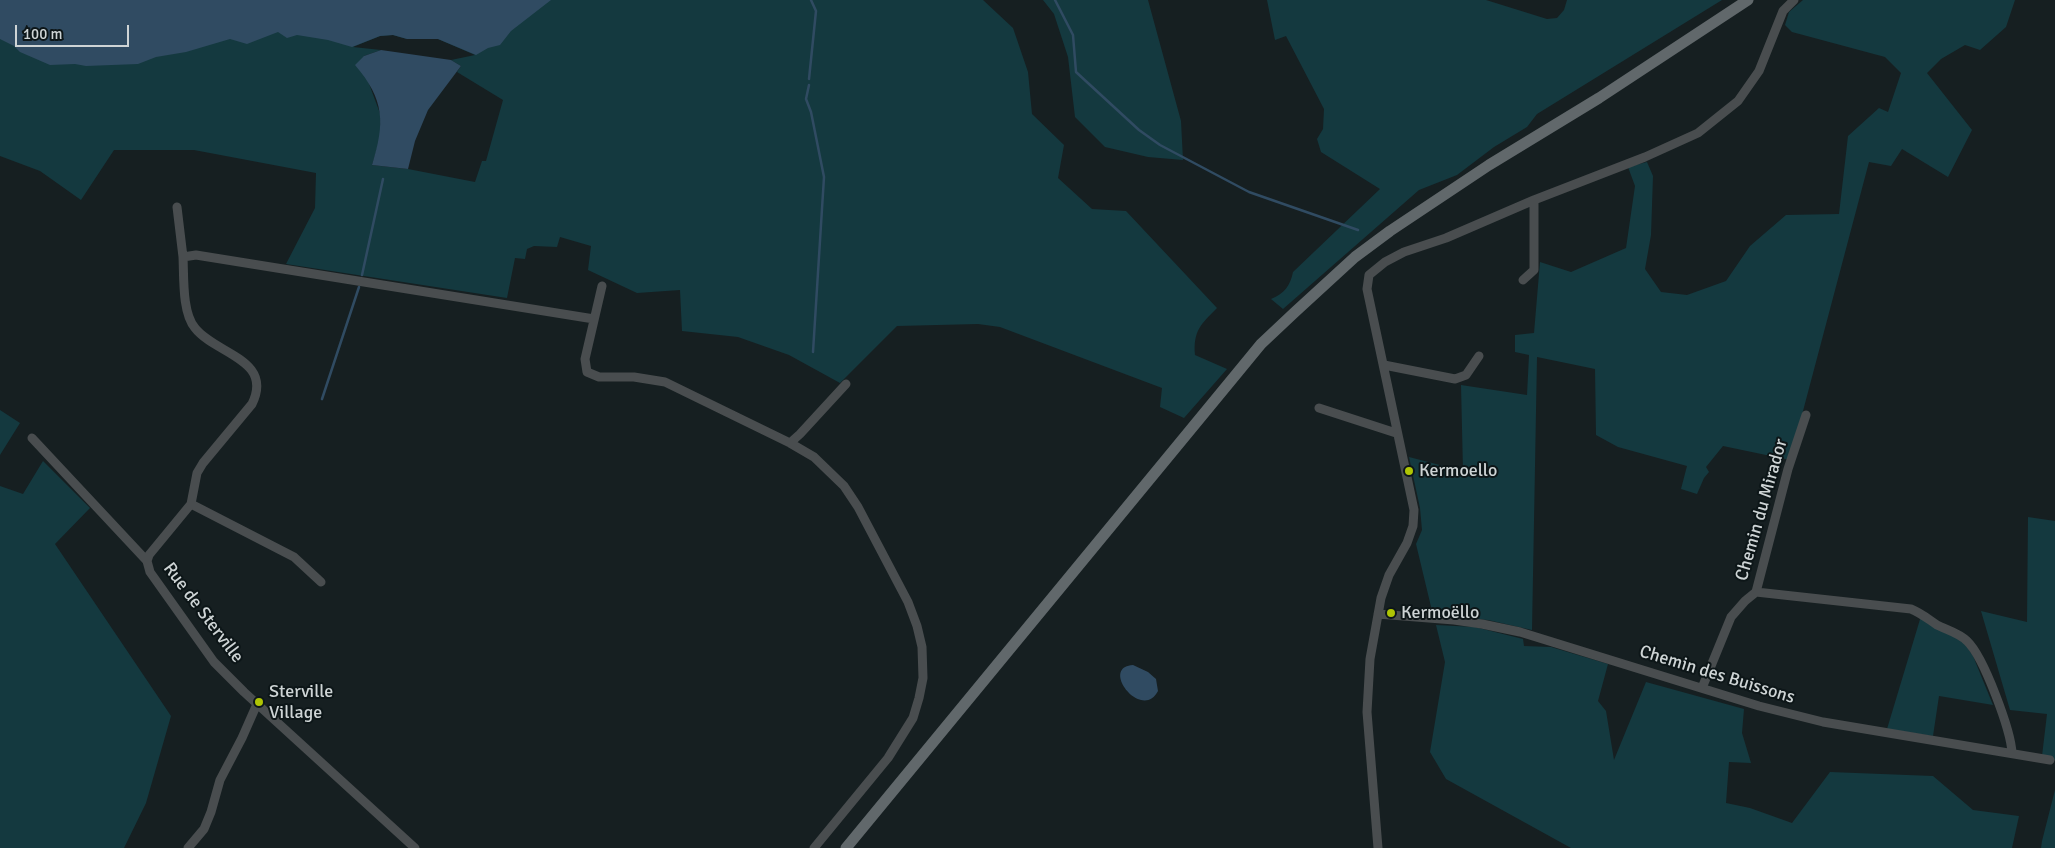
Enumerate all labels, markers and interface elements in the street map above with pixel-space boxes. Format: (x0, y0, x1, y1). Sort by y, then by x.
scale bar (18, 15, 131, 47)
text: 100 m (23, 25, 63, 43)
street label: Chemin du Mirador (1731, 437, 1793, 583)
place label: Kermoello (1419, 460, 1497, 482)
marker: Kermoello (1403, 465, 1415, 477)
street label: Rue de Sterville (158, 559, 248, 667)
place label: Kermoëllo (1401, 602, 1479, 624)
marker: Kermoëllo (1385, 607, 1397, 619)
street label: Chemin des Buissons (1637, 641, 1797, 709)
place label: Sterville Village (269, 681, 333, 724)
marker: Sterville Village (253, 696, 265, 708)

